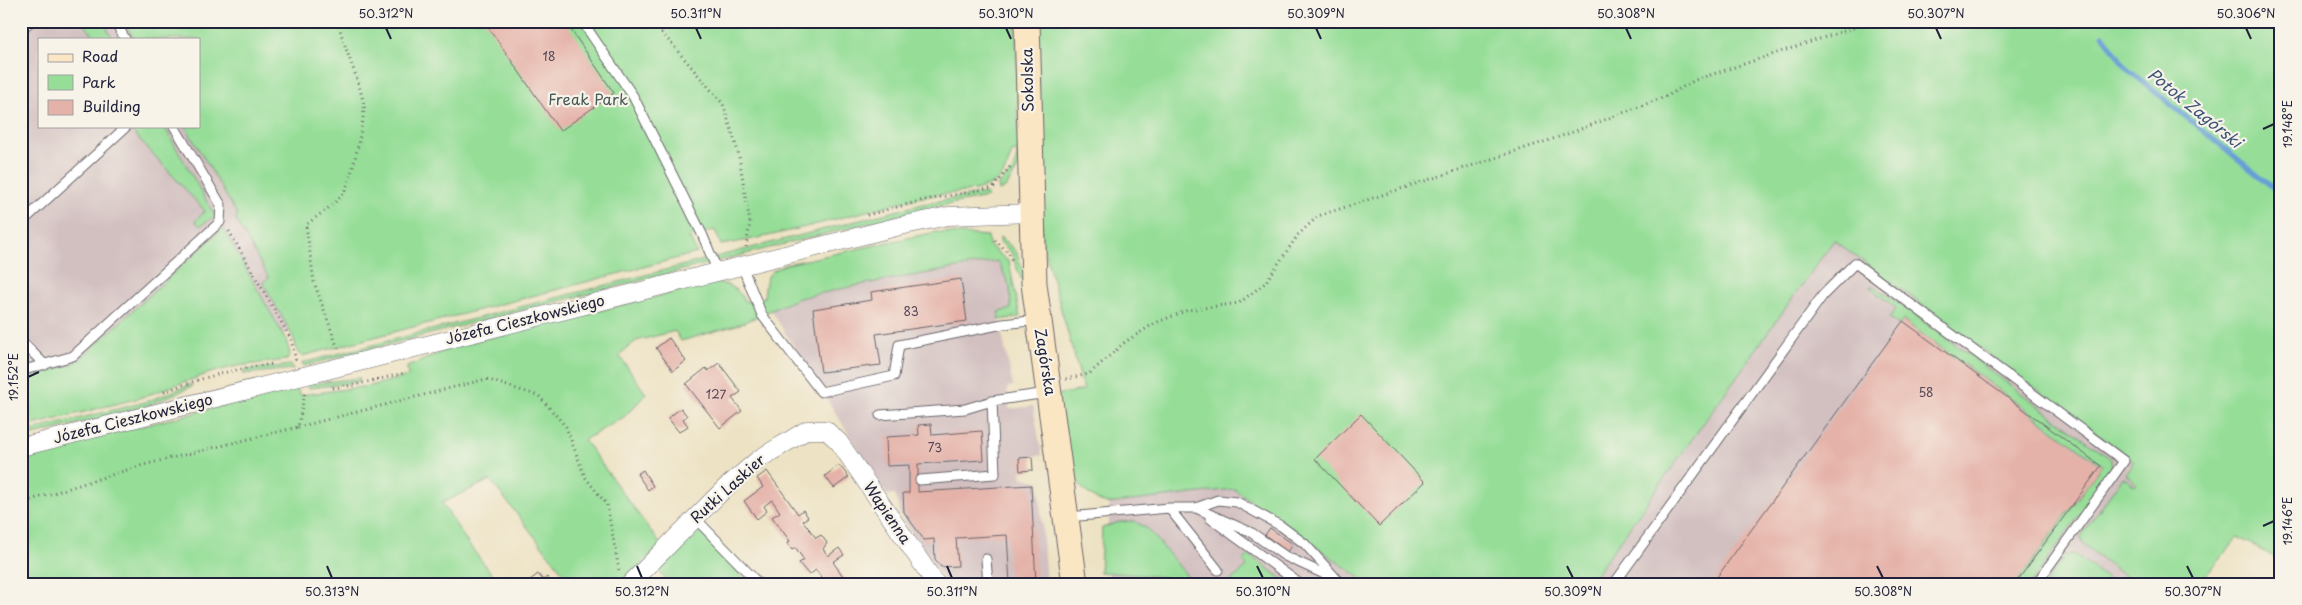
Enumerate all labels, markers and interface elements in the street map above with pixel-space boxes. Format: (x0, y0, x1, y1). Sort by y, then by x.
text: 50.312°N (359, 4, 413, 22)
text: 50.311°N (670, 4, 722, 22)
text: 50.310°N (978, 4, 1034, 22)
text: 50.309°N (1287, 4, 1345, 22)
text: 50.308°N (1597, 4, 1655, 22)
text: 50.307°N (1907, 4, 1965, 22)
text: 50.306°N (2217, 4, 2275, 22)
legend (38, 38, 200, 128)
text: Road (82, 44, 118, 67)
house number: 18 (543, 47, 555, 65)
street label: Sokolska (1014, 47, 1039, 112)
water label: Potok Zagórski (2143, 62, 2250, 154)
text: Park (82, 70, 116, 93)
park label: Freak Park (548, 87, 628, 110)
text: Building (82, 94, 141, 117)
text: 19.148°E (2278, 100, 2296, 148)
street label: Józefa Cieszkowskiego (442, 288, 607, 349)
house number: 83 (903, 302, 919, 320)
street label: Zagórska (1030, 326, 1063, 398)
text: 19.152°E (4, 353, 22, 401)
house number: 58 (1918, 383, 1934, 401)
house number: 127 (706, 385, 726, 403)
street label: Józefa Cieszkowskiego (50, 387, 215, 448)
house number: 73 (928, 438, 942, 456)
street label: Rutki Laskier (685, 448, 770, 528)
street label: Wapienna (859, 476, 918, 549)
text: 19.146°E (2278, 497, 2296, 545)
text: 50.313°N (305, 582, 359, 600)
text: 50.312°N (615, 582, 669, 600)
text: 50.311°N (926, 582, 978, 600)
text: 50.310°N (1235, 582, 1291, 600)
text: 50.309°N (1544, 582, 1602, 600)
text: 50.308°N (1854, 582, 1912, 600)
text: 50.307°N (2164, 582, 2222, 600)

